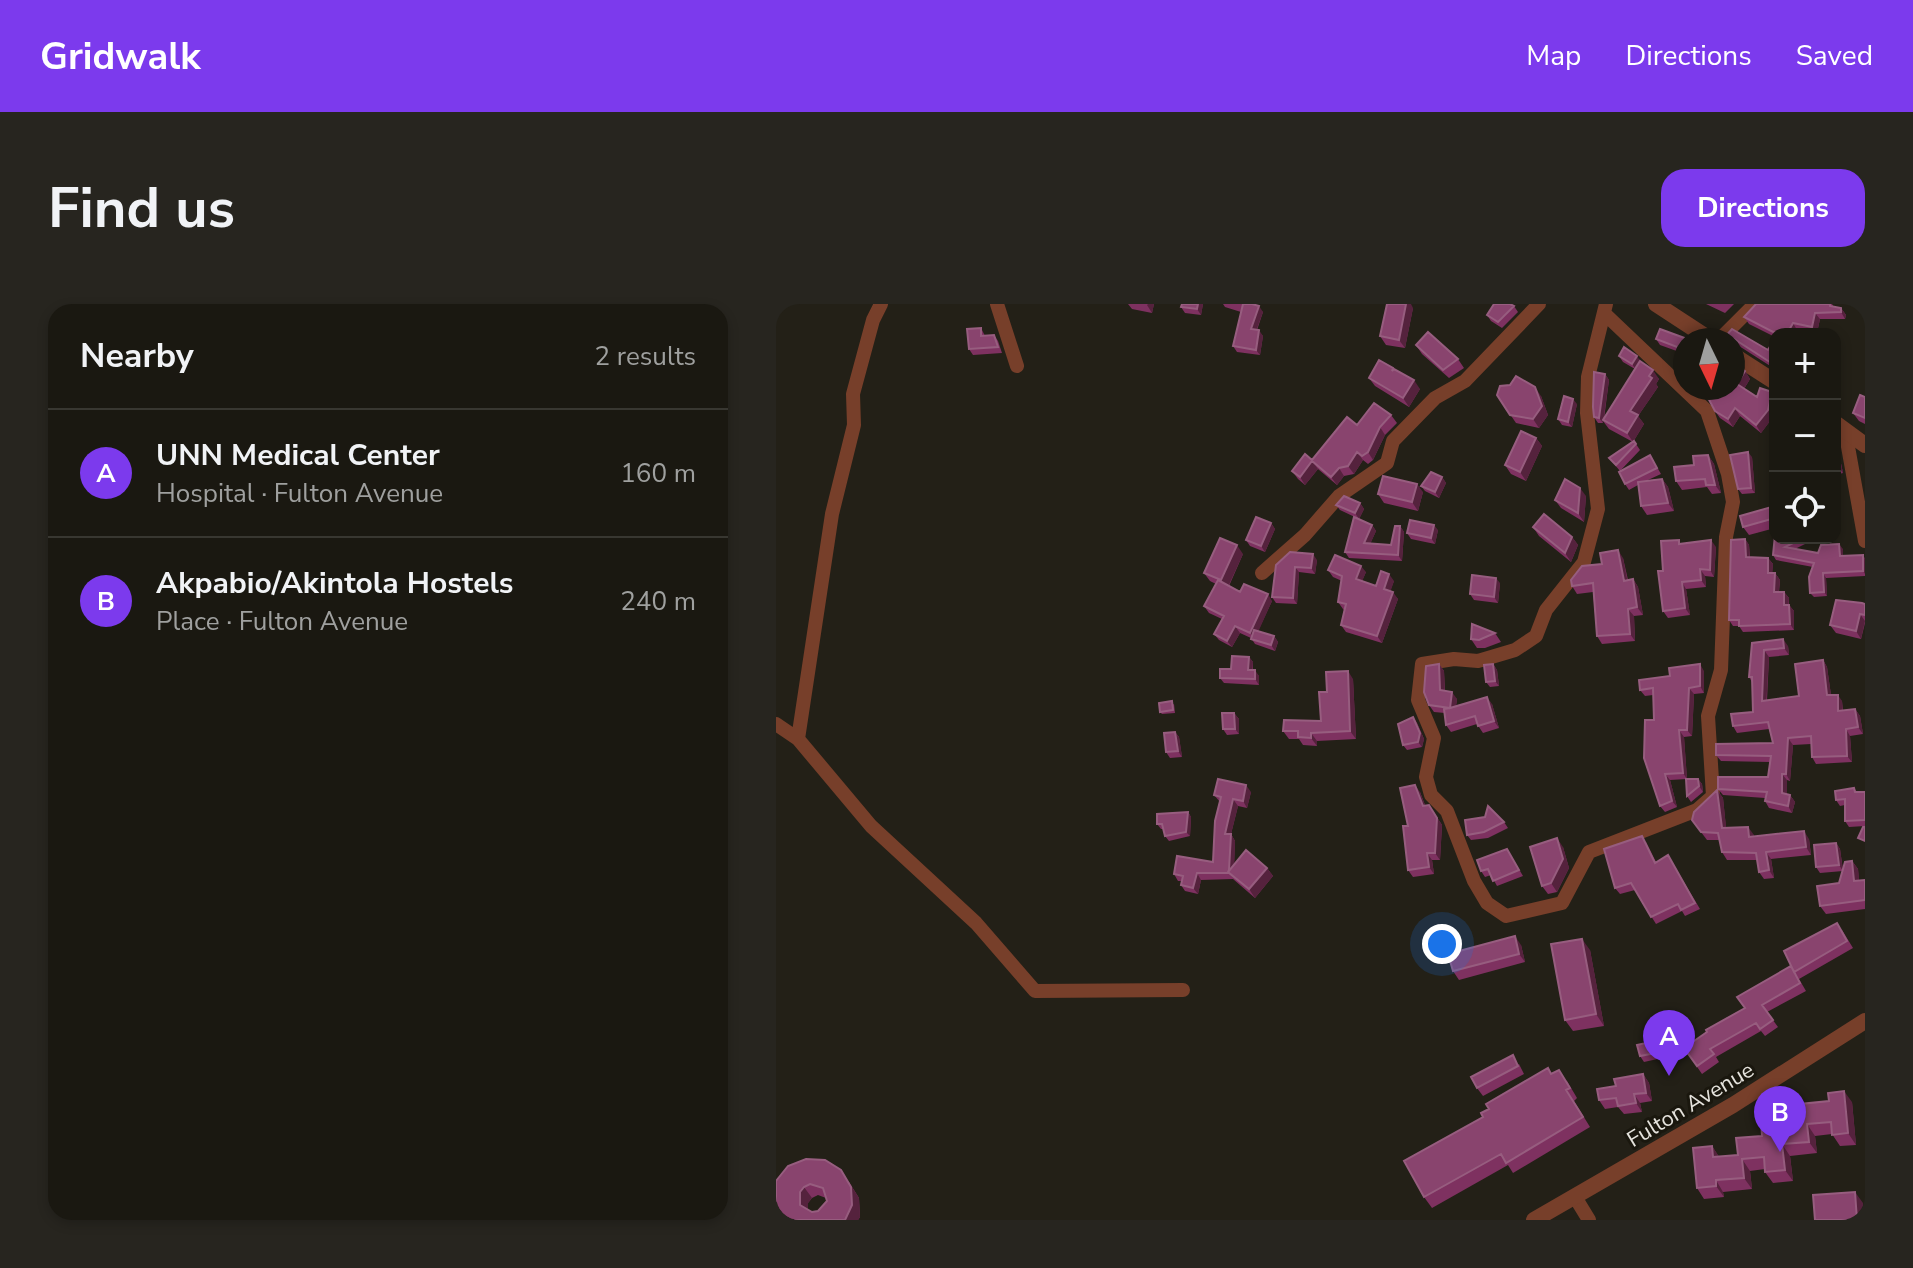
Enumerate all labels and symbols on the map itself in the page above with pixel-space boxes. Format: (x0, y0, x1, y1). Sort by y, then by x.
north arrow (1673, 328, 1745, 400)
your location (1422, 924, 1462, 964)
pin: A (1643, 1010, 1695, 1076)
street label: Fulton Avenue (1621, 1055, 1760, 1155)
pin: B (1754, 1086, 1806, 1152)

